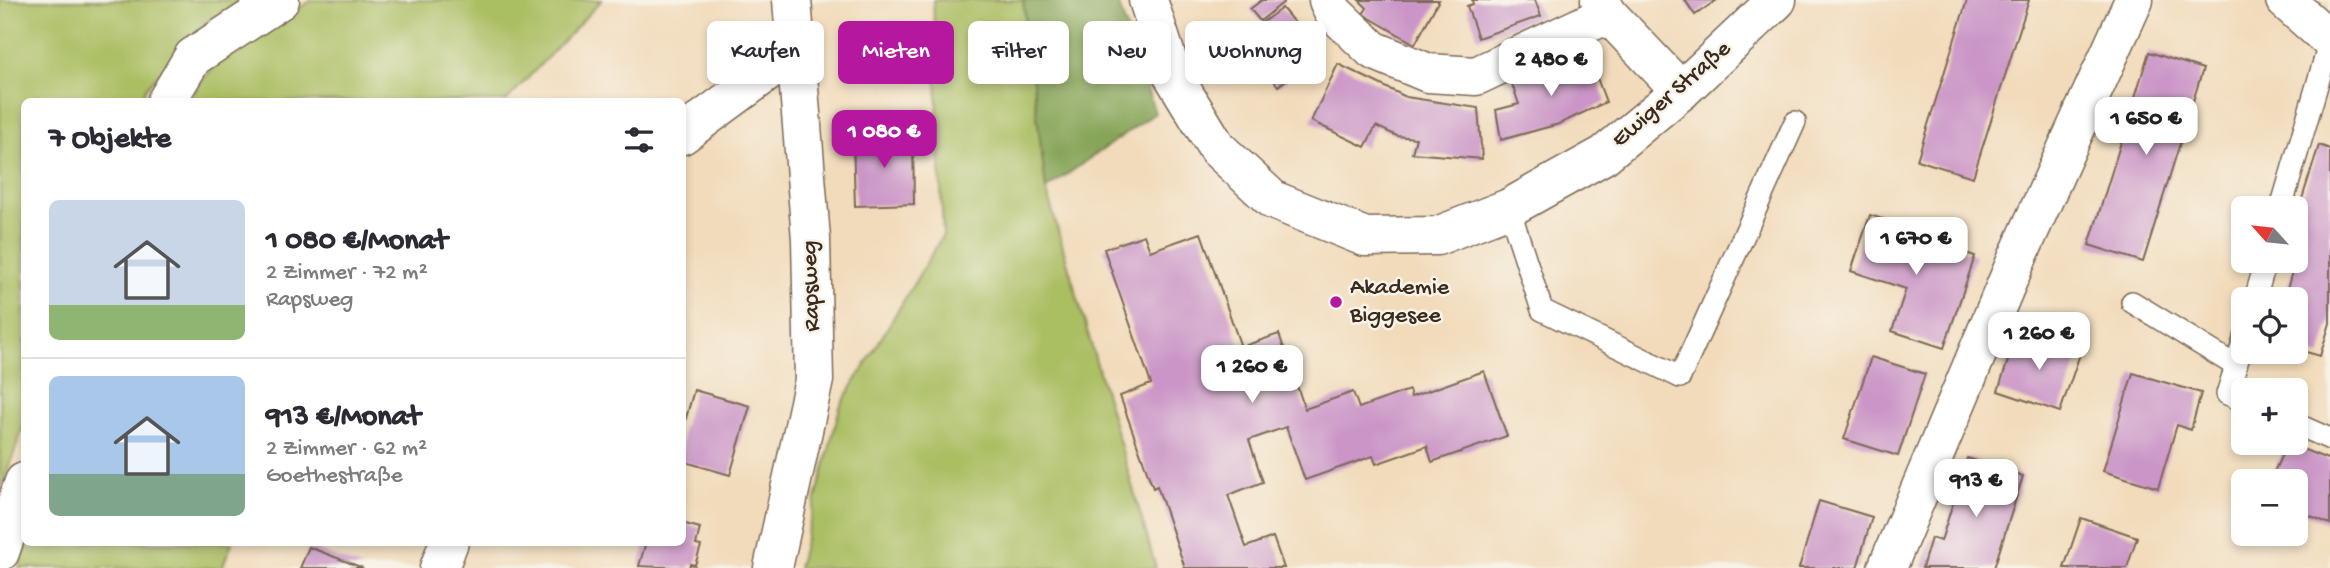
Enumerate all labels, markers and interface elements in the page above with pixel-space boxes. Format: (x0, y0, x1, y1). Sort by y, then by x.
chip: Kaufen (707, 21, 824, 84)
chip: Mieten (838, 21, 954, 84)
chip: Filter (968, 21, 1069, 84)
chip: Neu (1083, 21, 1171, 84)
chip: Wohnung (1185, 21, 1326, 84)
street label: Ewiger Straße (1606, 35, 1738, 155)
pin: 2 480 € (1486, 38, 1616, 98)
text: 2 480 € (1515, 47, 1587, 74)
pin: 1 650 € (2081, 97, 2211, 157)
text: 1 650 € (2111, 106, 2181, 133)
pin: 1 080 € (819, 110, 949, 170)
text: 1 080 € (848, 119, 920, 146)
icon: filters (620, 121, 658, 159)
text: 7 Objekte (49, 123, 171, 158)
north arrow (2231, 196, 2308, 273)
map controls (2231, 196, 2308, 546)
pin: 1 670 € (1851, 218, 1981, 277)
text: 1 080 €/Monat (266, 225, 447, 260)
text: 1 670 € (1881, 226, 1951, 253)
icon: home (105, 228, 189, 312)
street label: Rapsweg (796, 240, 828, 332)
text: 2 Zimmer · 72 m² (266, 260, 428, 287)
place label: Akademie Biggesee (1349, 274, 1450, 331)
text: Rapsweg (266, 287, 353, 314)
button: locate (2231, 287, 2308, 364)
marker: Akademie Biggesee (1328, 294, 1344, 310)
pin: 1 260 € (1974, 312, 2104, 372)
text: 1 260 € (2004, 321, 2074, 348)
pin: 1 260 € (1187, 346, 1317, 405)
text: 1 260 € (1217, 354, 1287, 381)
button: + (2231, 378, 2308, 455)
text: 913 €/Monat (266, 401, 420, 436)
icon: home (105, 404, 189, 488)
text: 2 Zimmer · 62 m² (266, 436, 427, 463)
pin: 913 € (1927, 460, 2025, 519)
text: Goethestraße (266, 463, 403, 490)
text: 913 € (1950, 468, 2002, 495)
button: − (2231, 469, 2308, 546)

